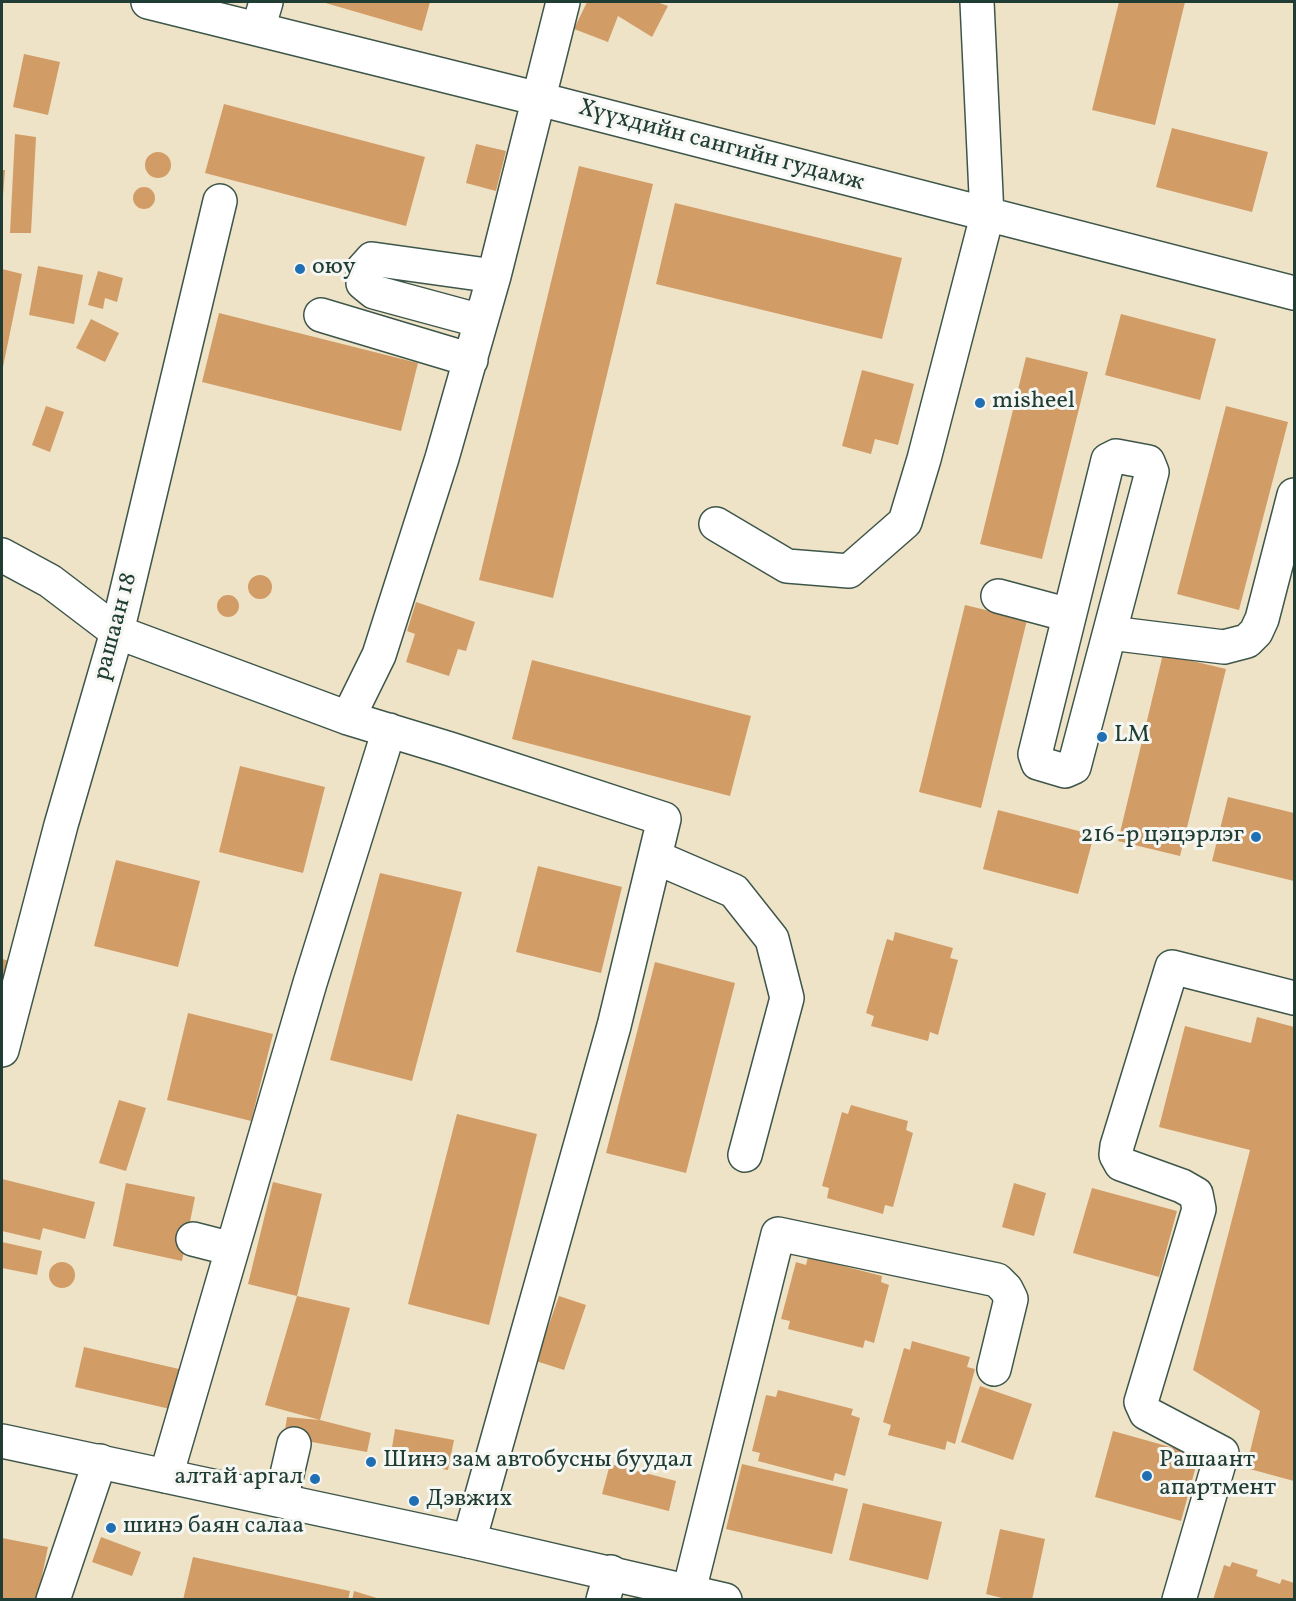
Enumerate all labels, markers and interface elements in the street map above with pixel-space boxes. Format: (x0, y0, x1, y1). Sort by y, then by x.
street label: Хүүхдийн сангийн гудамж (575, 95, 867, 199)
place label: оюу (312, 255, 356, 283)
marker: оюу (293, 262, 307, 276)
place label: misheel (992, 389, 1075, 417)
marker: misheel (973, 396, 987, 410)
street label: рашаан 18 (89, 570, 145, 684)
place label: LM (1114, 723, 1150, 751)
marker: LM (1095, 730, 1109, 744)
place label: 216-р цэцэрлэг (1080, 823, 1244, 851)
marker: 216-р цэцэрлэг (1249, 830, 1263, 844)
place label: Шинэ зам автобусны буудал (383, 1448, 693, 1476)
place label: Рашаант апартмент (1159, 1448, 1276, 1504)
marker: Шинэ зам автобусны буудал (364, 1455, 378, 1469)
place label: алтай аргал (174, 1465, 303, 1493)
marker: Рашаант апартмент (1140, 1469, 1154, 1483)
marker: алтай аргал (308, 1472, 322, 1486)
place label: Дэвжих (426, 1487, 512, 1515)
marker: Дэвжих (407, 1494, 421, 1508)
place label: шинэ баян салаа (123, 1514, 304, 1542)
marker: шинэ баян салаа (104, 1521, 118, 1535)

